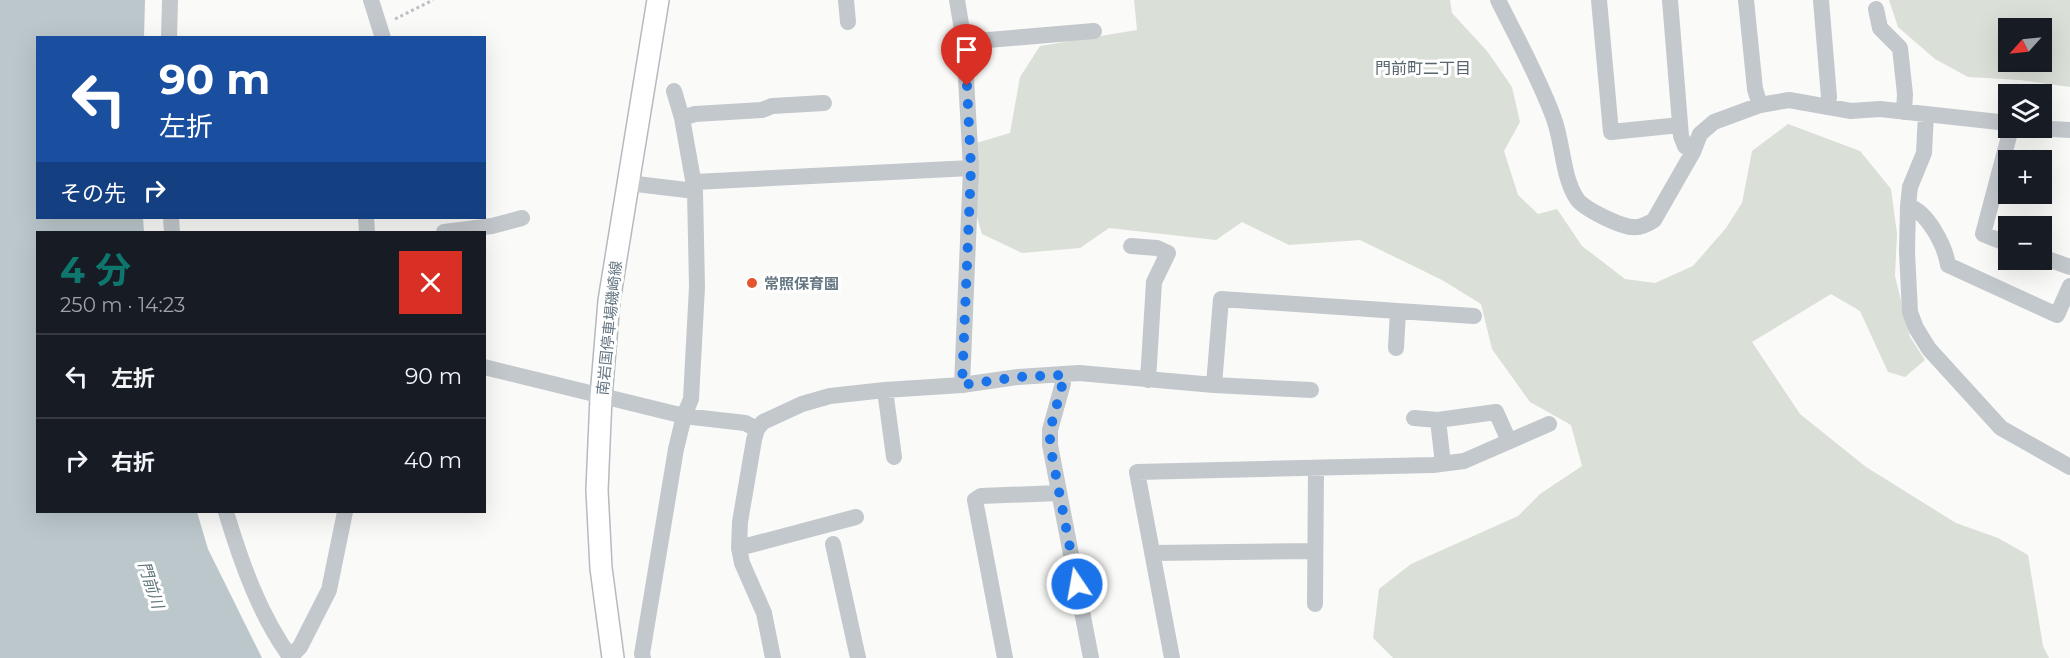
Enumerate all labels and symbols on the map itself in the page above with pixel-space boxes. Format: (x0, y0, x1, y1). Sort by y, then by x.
north arrow (1998, 18, 2052, 72)
pin (941, 24, 992, 86)
district label: 門前町二丁目 (1375, 59, 1471, 78)
street label: 南岩国停車場磯崎線 (592, 260, 626, 396)
place label: 常照保育園 (764, 274, 839, 293)
marker: 常照保育園 (745, 276, 759, 290)
position arrow (1045, 552, 1109, 616)
water label: 門前川 (135, 559, 168, 613)

